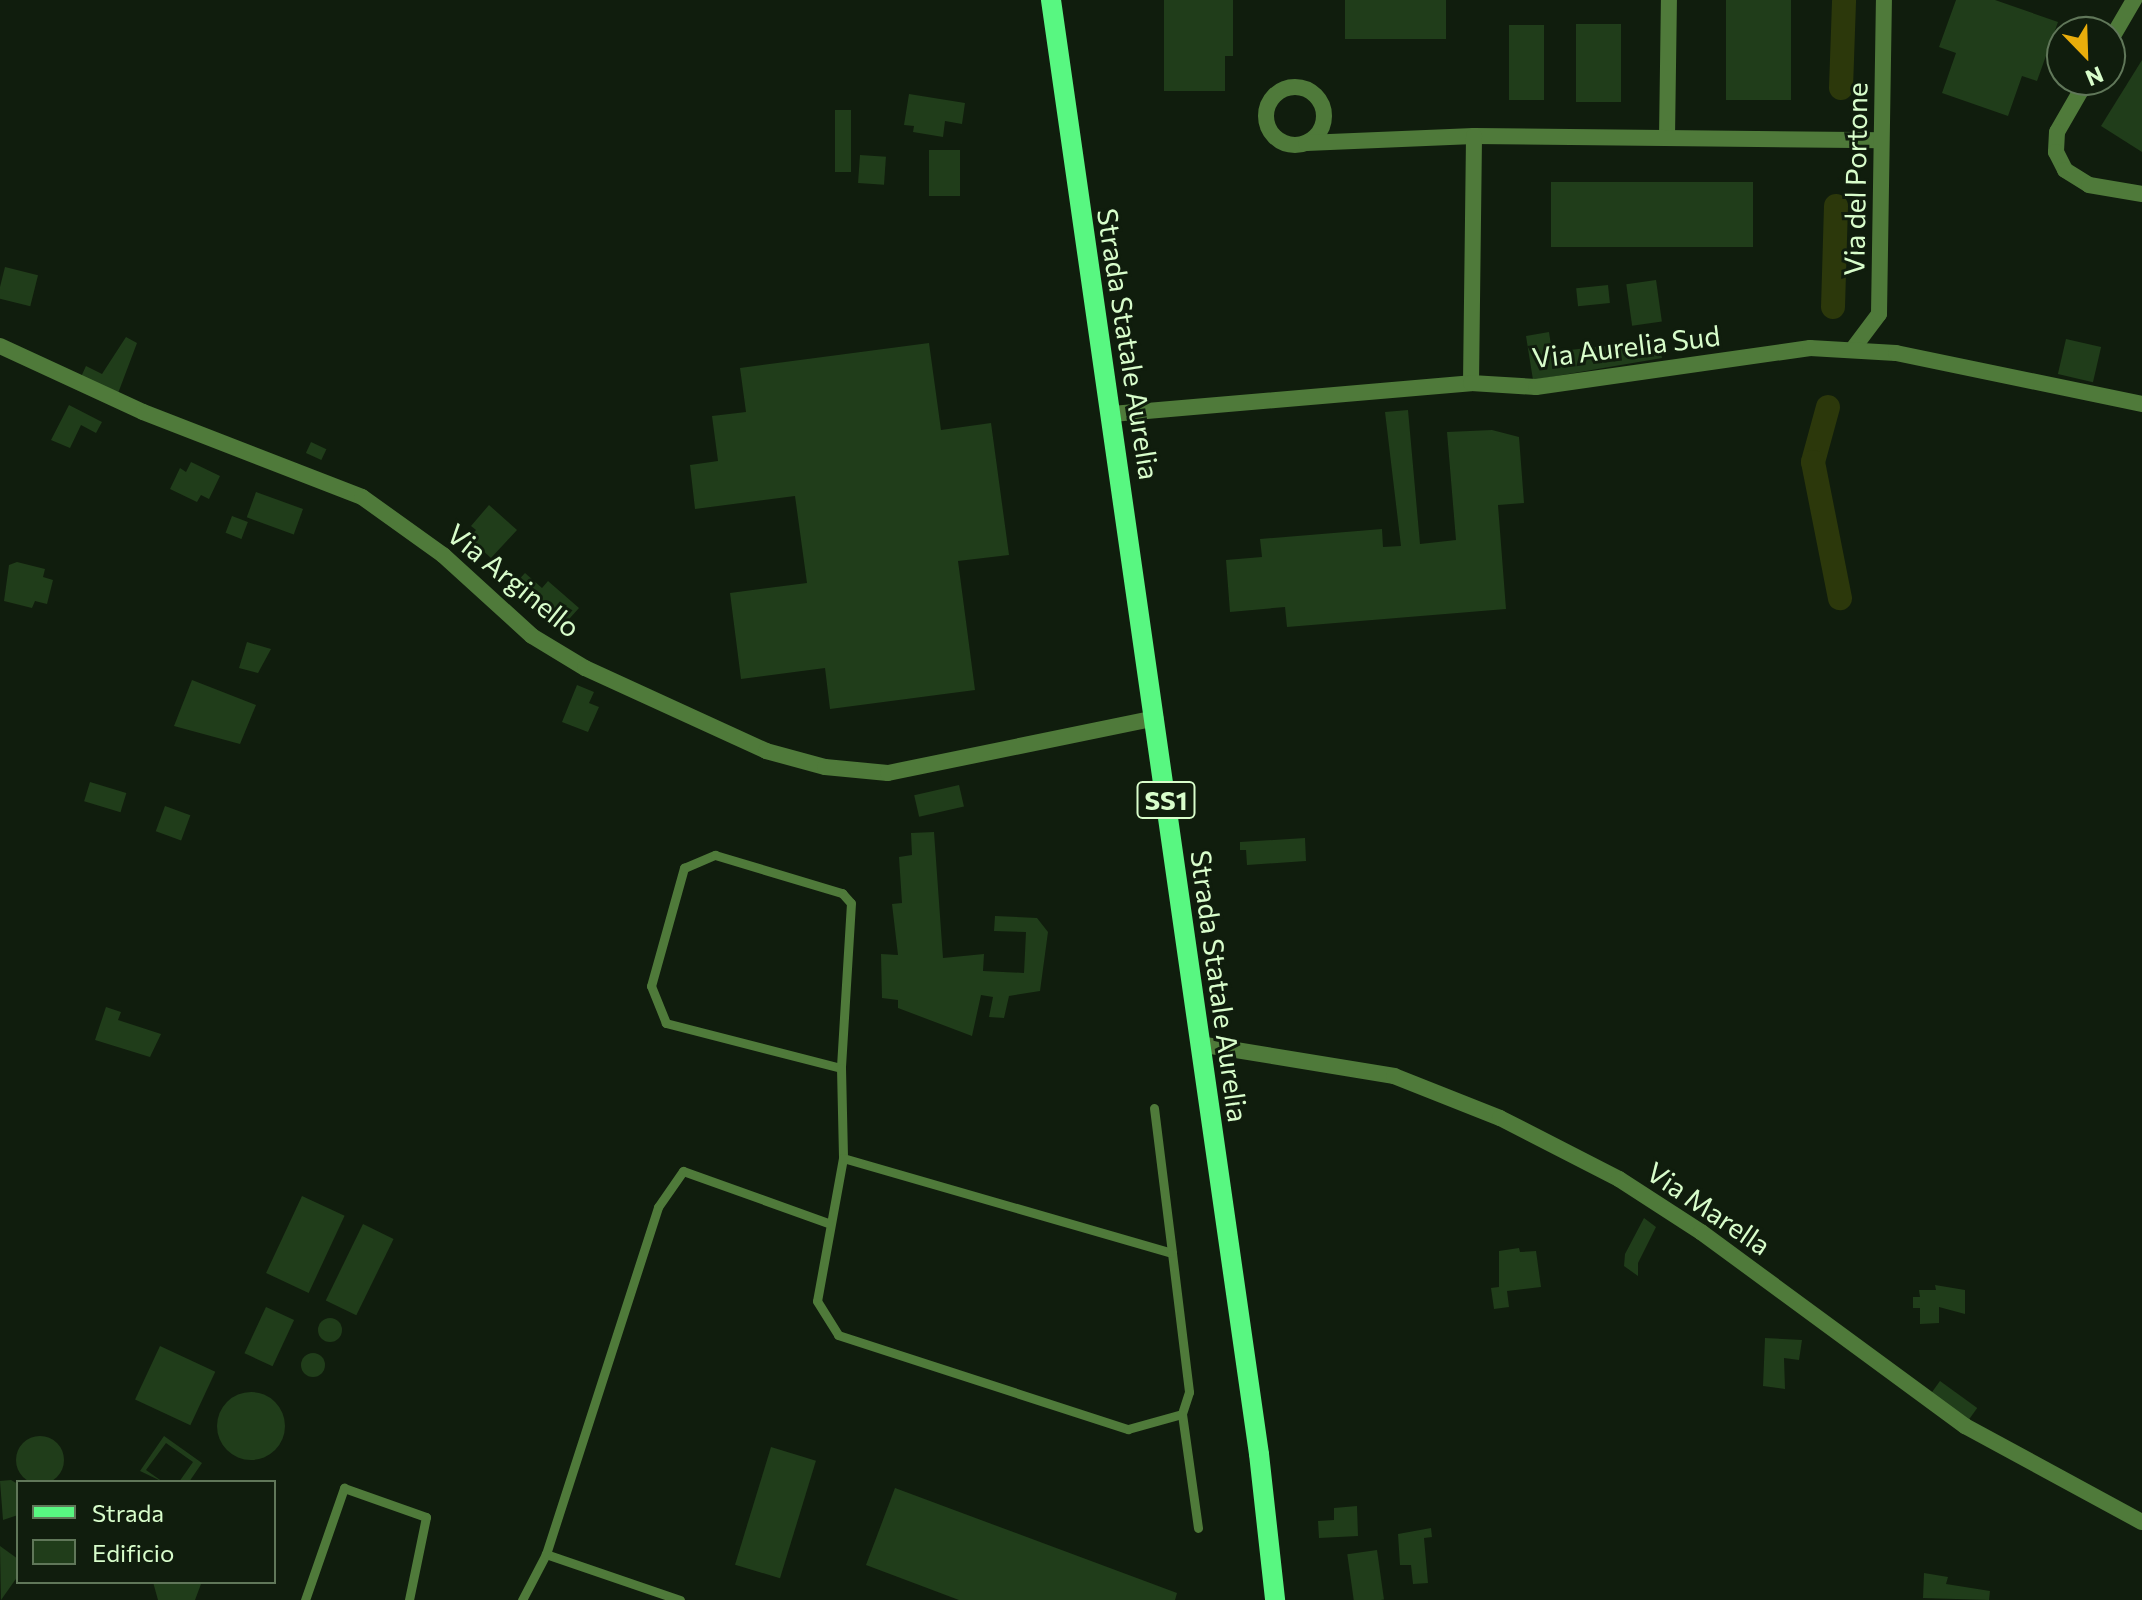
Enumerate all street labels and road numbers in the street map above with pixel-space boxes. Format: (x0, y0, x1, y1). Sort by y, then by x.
street label: Via del Portone (1837, 82, 1873, 276)
street label: Strada Statale Aurelia (1091, 206, 1167, 482)
street label: Via Aurelia Sud (1530, 318, 1722, 374)
street label: Via Arginello (441, 516, 587, 644)
road number: SS1 (1136, 778, 1196, 822)
street label: Strada Statale Aurelia (1184, 848, 1256, 1124)
street label: Via Marella (1641, 1154, 1777, 1262)

